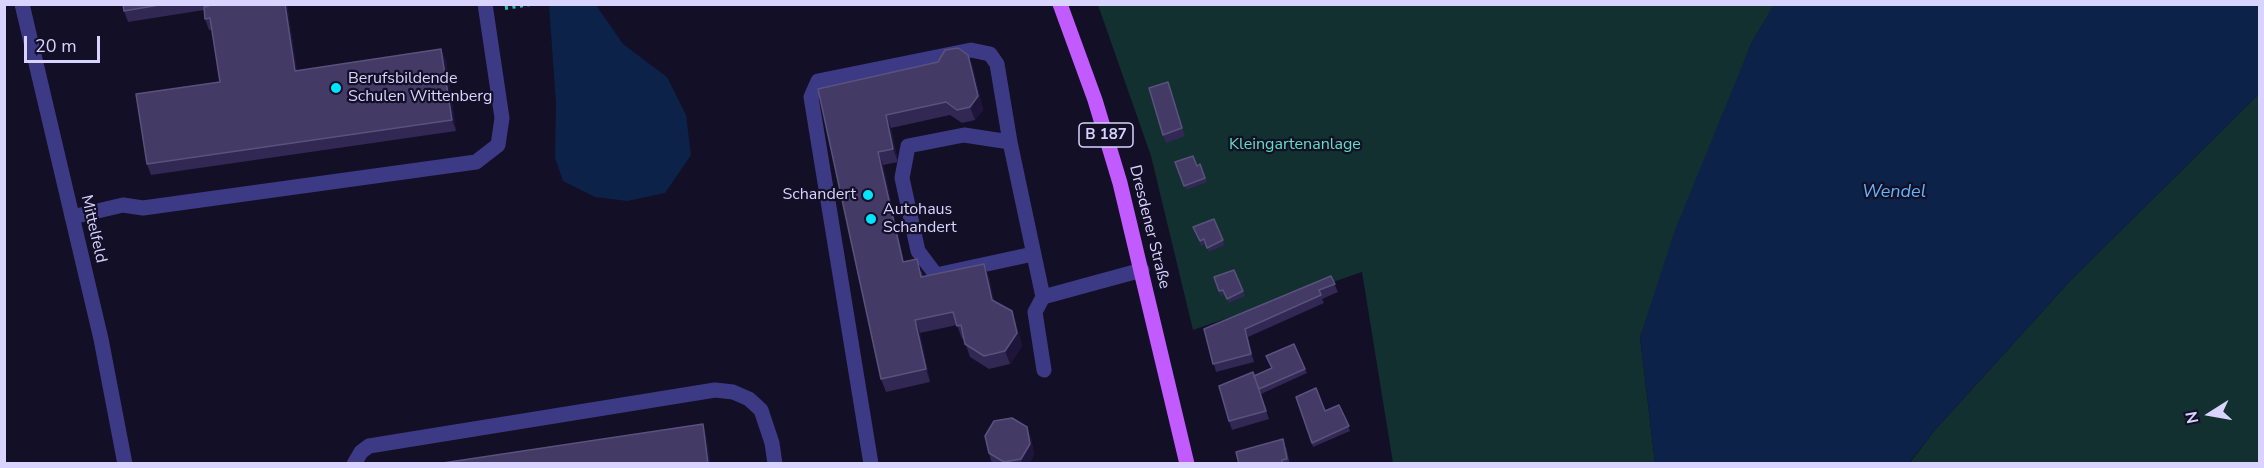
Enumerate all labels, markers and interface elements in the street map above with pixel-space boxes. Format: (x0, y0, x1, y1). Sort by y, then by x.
scale bar (27, 24, 104, 62)
text: 20 m (35, 34, 77, 58)
place label: Berufsbildende Schulen Wittenberg (348, 69, 492, 107)
marker: Berufsbildende Schulen Wittenberg (329, 81, 343, 95)
road number: B 187 (1079, 123, 1133, 147)
park label: Kleingartenanlage (1229, 135, 1361, 155)
street label: Dresdener Straße (1124, 163, 1174, 291)
water label: Wendel (1862, 182, 1926, 204)
place label: Schandert (783, 185, 856, 205)
marker: Schandert (861, 188, 875, 202)
street label: Mittelfeld (76, 193, 110, 265)
place label: Autohaus Schandert (883, 200, 956, 238)
marker: Autohaus Schandert (864, 212, 878, 226)
north arrow (2180, 384, 2240, 444)
text: N (2180, 409, 2204, 425)

